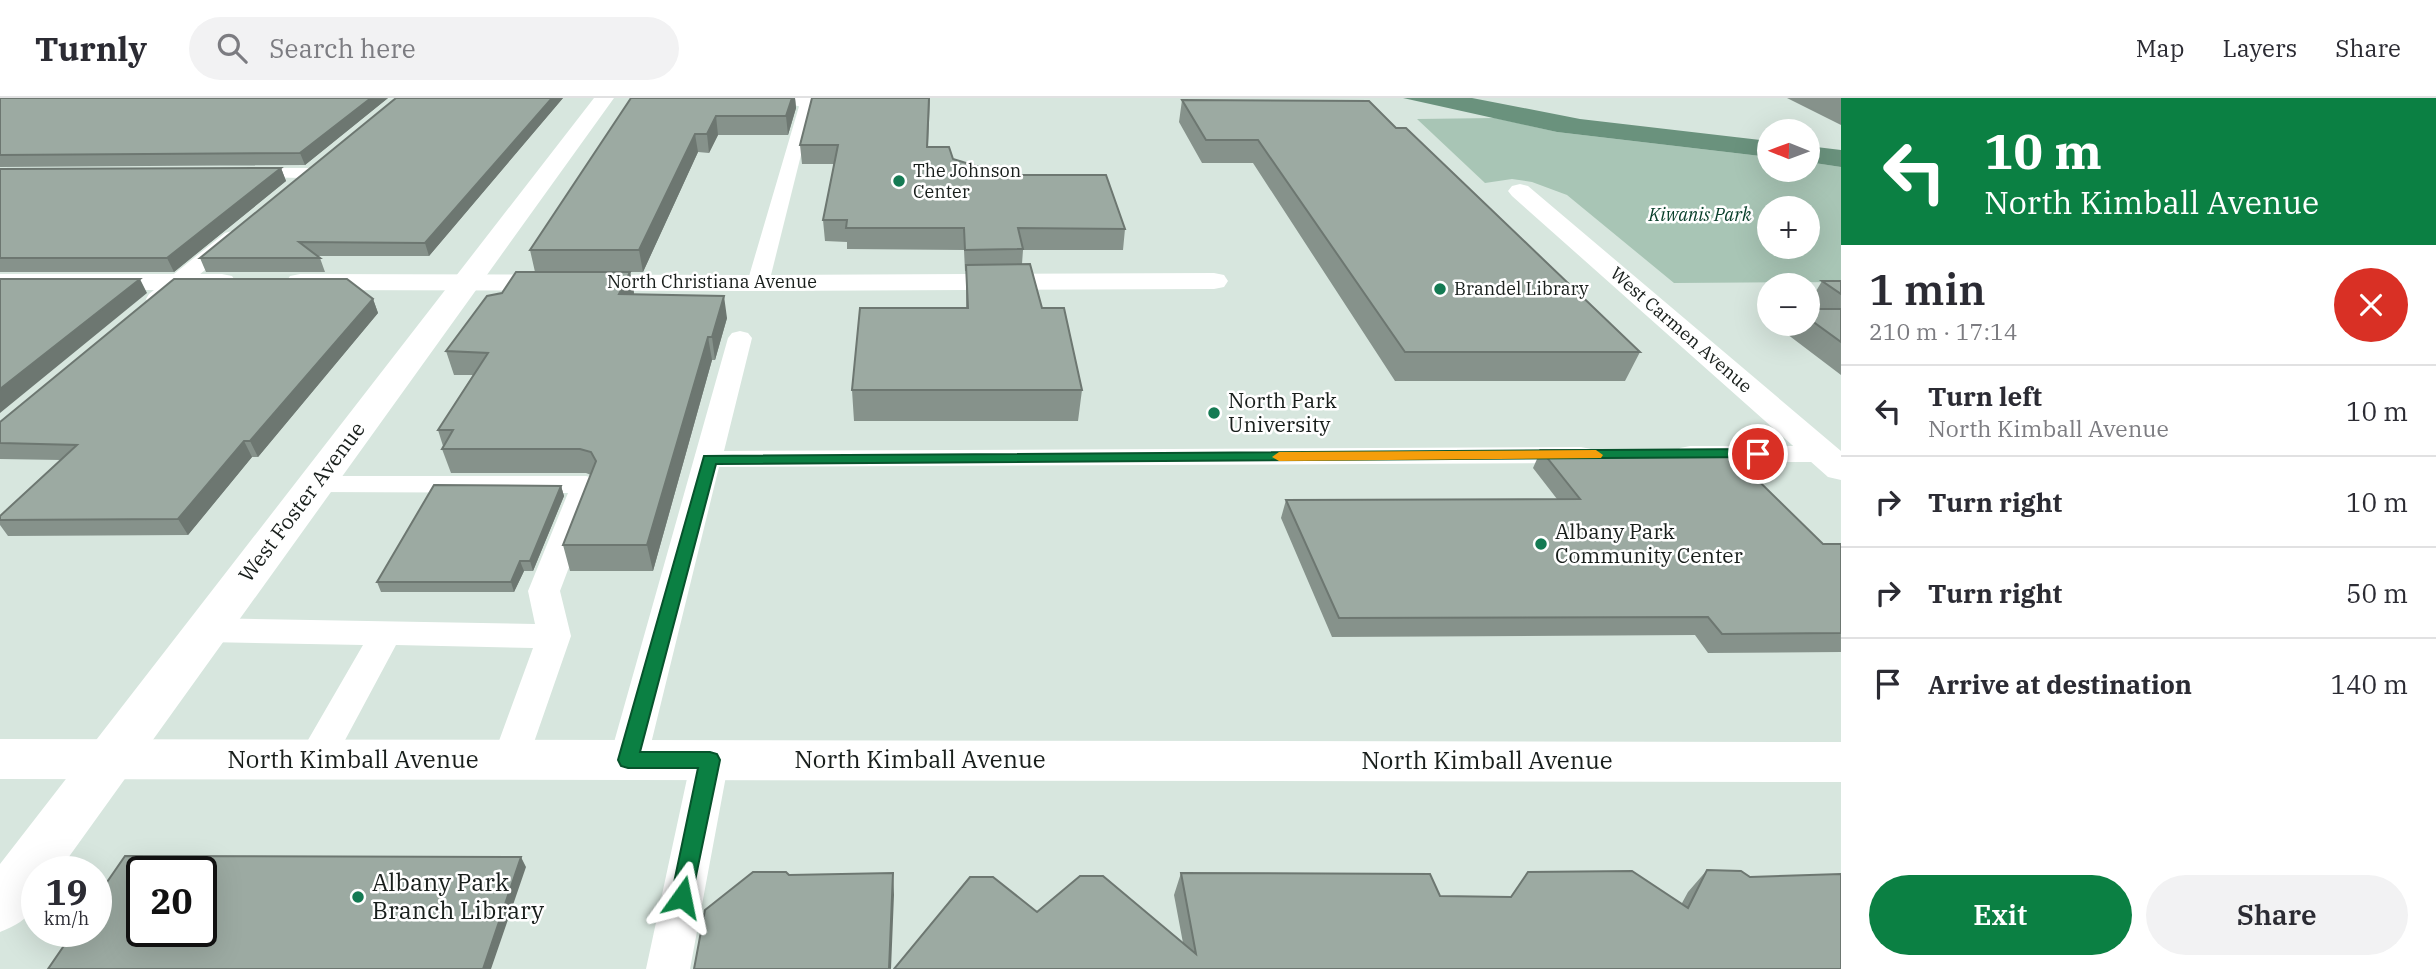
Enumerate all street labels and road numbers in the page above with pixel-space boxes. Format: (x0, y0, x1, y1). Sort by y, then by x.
street label: West Carmen Avenue (1606, 262, 1757, 398)
street label: North Christiana Avenue (607, 270, 817, 293)
street label: West Foster Avenue (232, 416, 371, 587)
street label: North Kimball Avenue (227, 743, 479, 775)
street label: North Kimball Avenue (794, 743, 1046, 775)
street label: North Kimball Avenue (1361, 744, 1613, 776)

